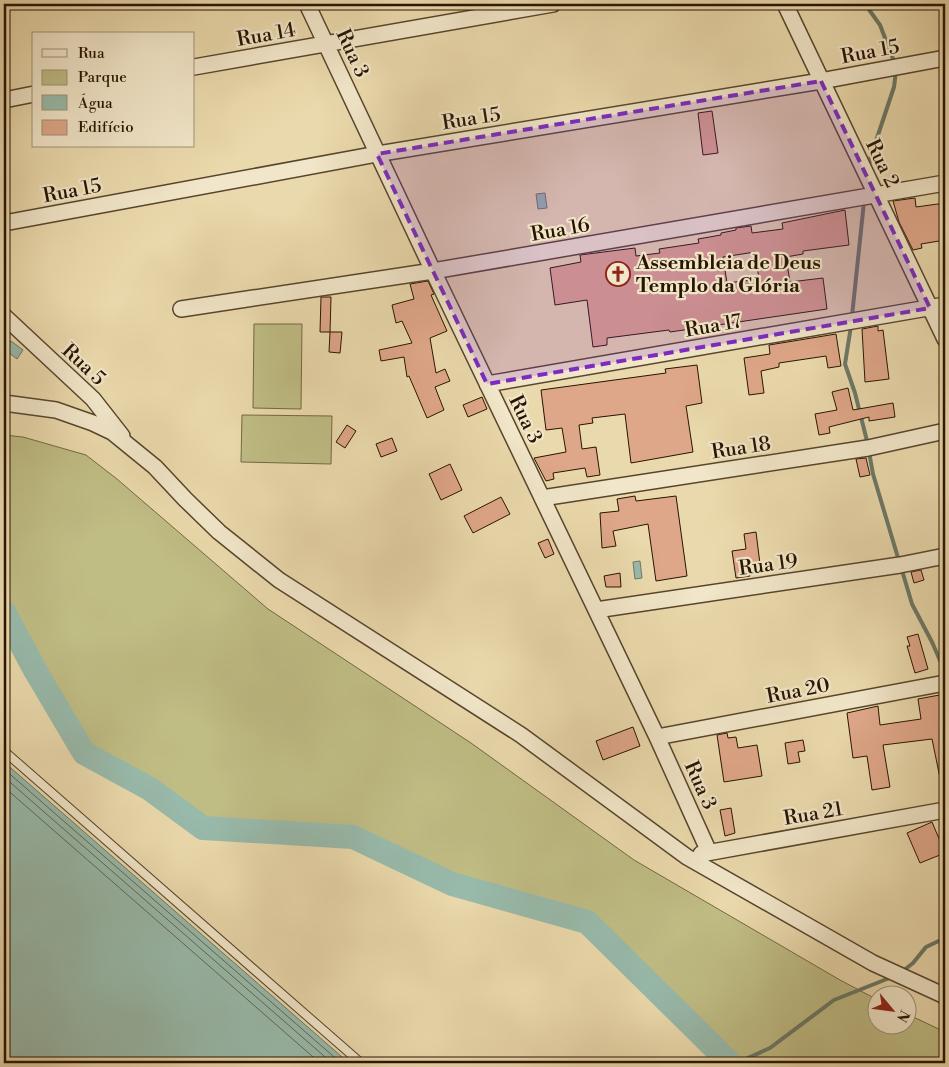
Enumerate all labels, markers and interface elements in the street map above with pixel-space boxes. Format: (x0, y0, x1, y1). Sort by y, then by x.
street label: Rua 14 (235, 18, 298, 53)
street label: Rua 3 (330, 25, 374, 82)
legend (32, 32, 195, 148)
street label: Rua 15 (839, 35, 902, 70)
text: Rua (78, 44, 105, 63)
text: Parque (78, 68, 127, 87)
text: Água (77, 93, 113, 113)
street label: Rua 15 (440, 103, 502, 136)
text: Edifício (78, 118, 134, 137)
street label: Rua 2 (859, 135, 904, 192)
street label: Rua 15 (41, 174, 104, 209)
street label: Rua 16 (529, 213, 592, 248)
place label: Assembleia de Deus Templo da Glória (635, 251, 821, 299)
church icon: Assembleia de Deus Templo da Glória (605, 261, 631, 287)
street label: Rua 17 (683, 309, 744, 344)
street label: Rua 5 (56, 339, 110, 391)
street label: Rua 3 (502, 391, 547, 448)
street label: Rua 18 (710, 431, 773, 466)
street label: Rua 19 (737, 549, 799, 582)
street label: Rua 20 (764, 673, 832, 710)
street label: Rua 3 (678, 757, 721, 814)
street label: Rua 21 (782, 797, 845, 832)
north arrow (866, 984, 916, 1034)
text: N (892, 1007, 913, 1025)

